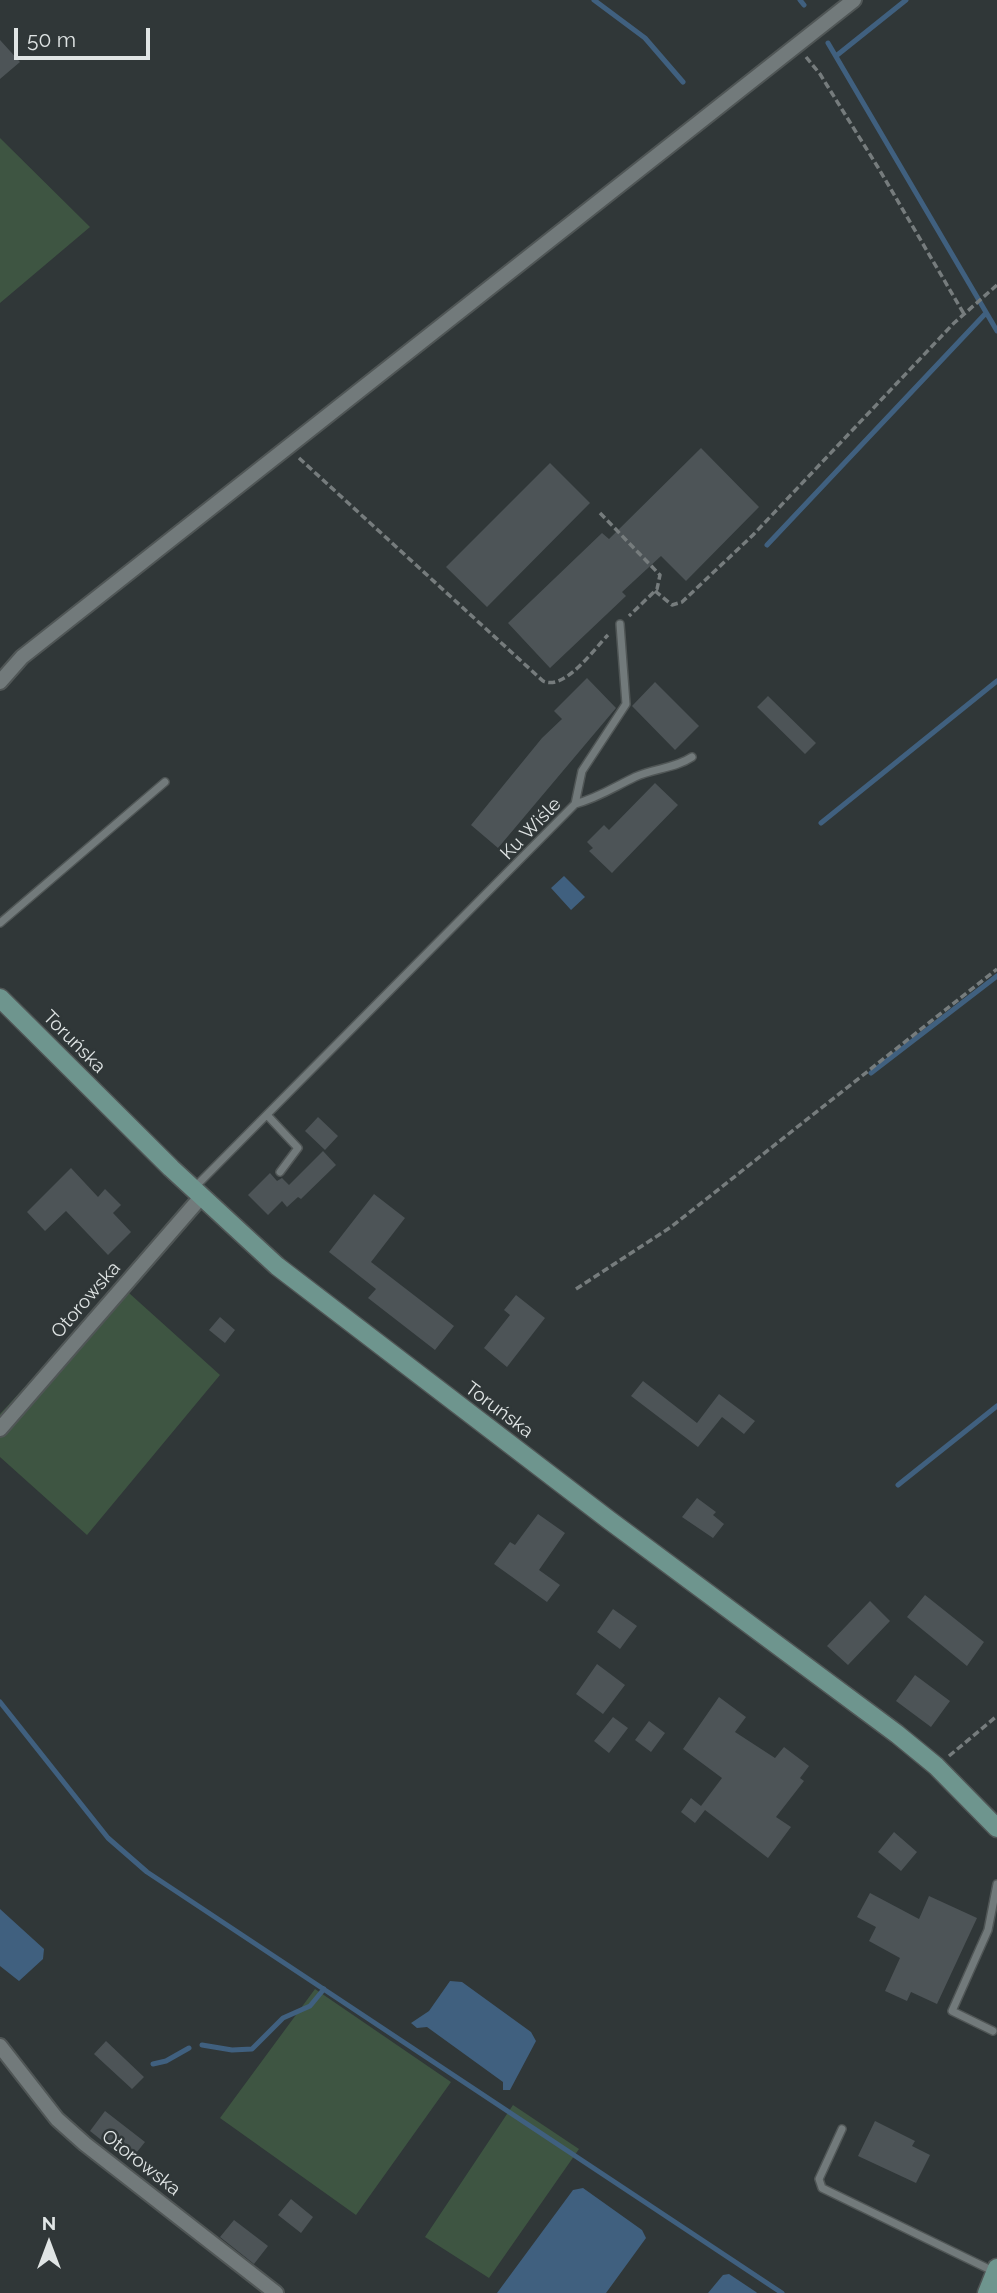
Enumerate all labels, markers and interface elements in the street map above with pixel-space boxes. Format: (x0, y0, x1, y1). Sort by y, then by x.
scale bar (18, 14, 154, 58)
text: 50 m (27, 27, 76, 52)
street label: Ku Wiśle (496, 793, 566, 865)
street label: Toruńska (38, 1006, 110, 1078)
street label: Otorowska (47, 1257, 125, 1343)
street label: Toruńska (460, 1377, 538, 1443)
street label: Otorowska (97, 2125, 185, 2201)
north arrow (14, 2209, 84, 2279)
text: N (42, 2212, 56, 2234)

